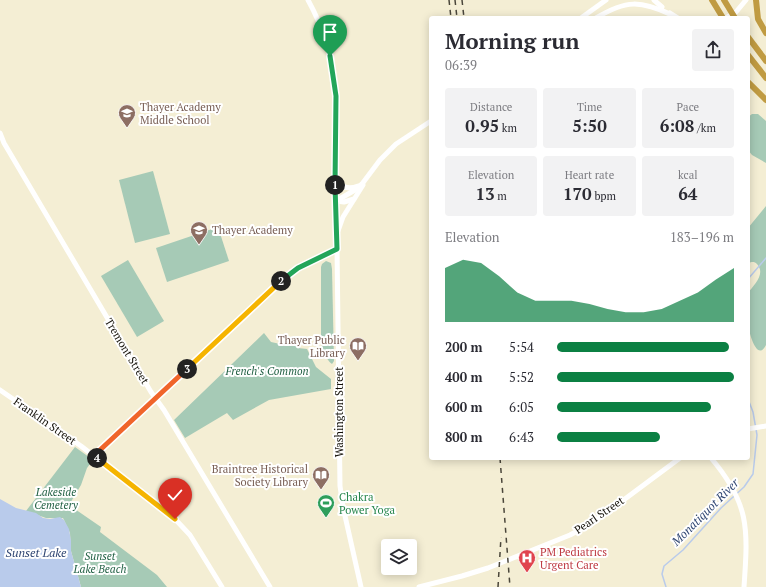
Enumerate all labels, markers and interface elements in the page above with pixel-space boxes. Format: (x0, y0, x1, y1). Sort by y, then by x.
pin (313, 15, 347, 56)
icon: arrive (319, 21, 341, 43)
text: Morning run (445, 26, 579, 55)
button: share (692, 29, 734, 71)
text: 06:39 (445, 56, 477, 74)
place label: Thayer Academy Middle School (140, 100, 221, 127)
text: Distance (470, 100, 512, 114)
text: Time (577, 100, 602, 114)
text: Pace (677, 100, 699, 114)
school or university icon: Thayer Academy Middle School (117, 103, 137, 128)
text: 0.95 (465, 114, 499, 137)
text: 5:50 (572, 114, 607, 137)
text: 6:08 (660, 114, 694, 137)
text: km (499, 121, 517, 135)
text: /km (694, 121, 716, 135)
text: Elevation (468, 168, 514, 182)
text: Heart rate (565, 168, 614, 182)
text: kcal (678, 168, 698, 182)
pin: 1 (325, 175, 345, 195)
text: 1 (332, 178, 338, 192)
text: 13 (475, 182, 495, 205)
text: 170 (563, 182, 592, 205)
text: 64 (678, 182, 697, 205)
text: m (495, 189, 507, 203)
text: bpm (592, 189, 616, 203)
school or university icon: Thayer Academy (189, 220, 209, 245)
place label: Thayer Academy (212, 223, 293, 237)
text: Elevation (445, 228, 500, 246)
text: 183–196 m (670, 228, 734, 246)
pin: 2 (271, 271, 291, 291)
text: 2 (278, 274, 284, 288)
street label: Tremont Street (102, 315, 152, 387)
place label: Thayer Public Library (278, 333, 345, 360)
library icon: Thayer Public Library (348, 336, 368, 361)
text: 200 m (445, 338, 483, 356)
text: 5:54 (509, 338, 534, 356)
pin: 3 (177, 359, 197, 379)
text: 3 (184, 362, 190, 376)
park label: French's Common (224, 364, 309, 378)
street label: Washington Street (332, 367, 346, 457)
text: 400 m (445, 368, 483, 386)
text: 5:52 (509, 368, 534, 386)
street label: Franklin Street (11, 394, 79, 448)
text: 600 m (445, 398, 483, 416)
text: 6:05 (509, 398, 534, 416)
text: 800 m (445, 428, 483, 446)
text: 6:43 (509, 428, 534, 446)
pin: 4 (87, 448, 107, 468)
text: 4 (94, 451, 100, 465)
place label: Braintree Historical Society Library (212, 462, 308, 489)
library icon: Braintree Historical Society Library (311, 465, 331, 490)
water label: Monatiquot River (668, 474, 743, 549)
pin (158, 478, 192, 519)
icon: check (164, 484, 186, 506)
park label: Lakeside Cemetery (34, 485, 79, 512)
place label: Chakra Power Yoga (339, 490, 395, 517)
sports icon: Chakra Power Yoga (316, 493, 336, 518)
street label: Pearl Street (572, 493, 626, 537)
map controls (381, 539, 417, 575)
button: layers (381, 539, 417, 575)
water label: Sunset Lake (6, 545, 67, 560)
place label: PM Pediatrics Urgent Care (540, 545, 607, 572)
hospital icon: PM Pediatrics Urgent Care (517, 548, 537, 573)
park label: Sunset Lake Beach (73, 549, 126, 576)

